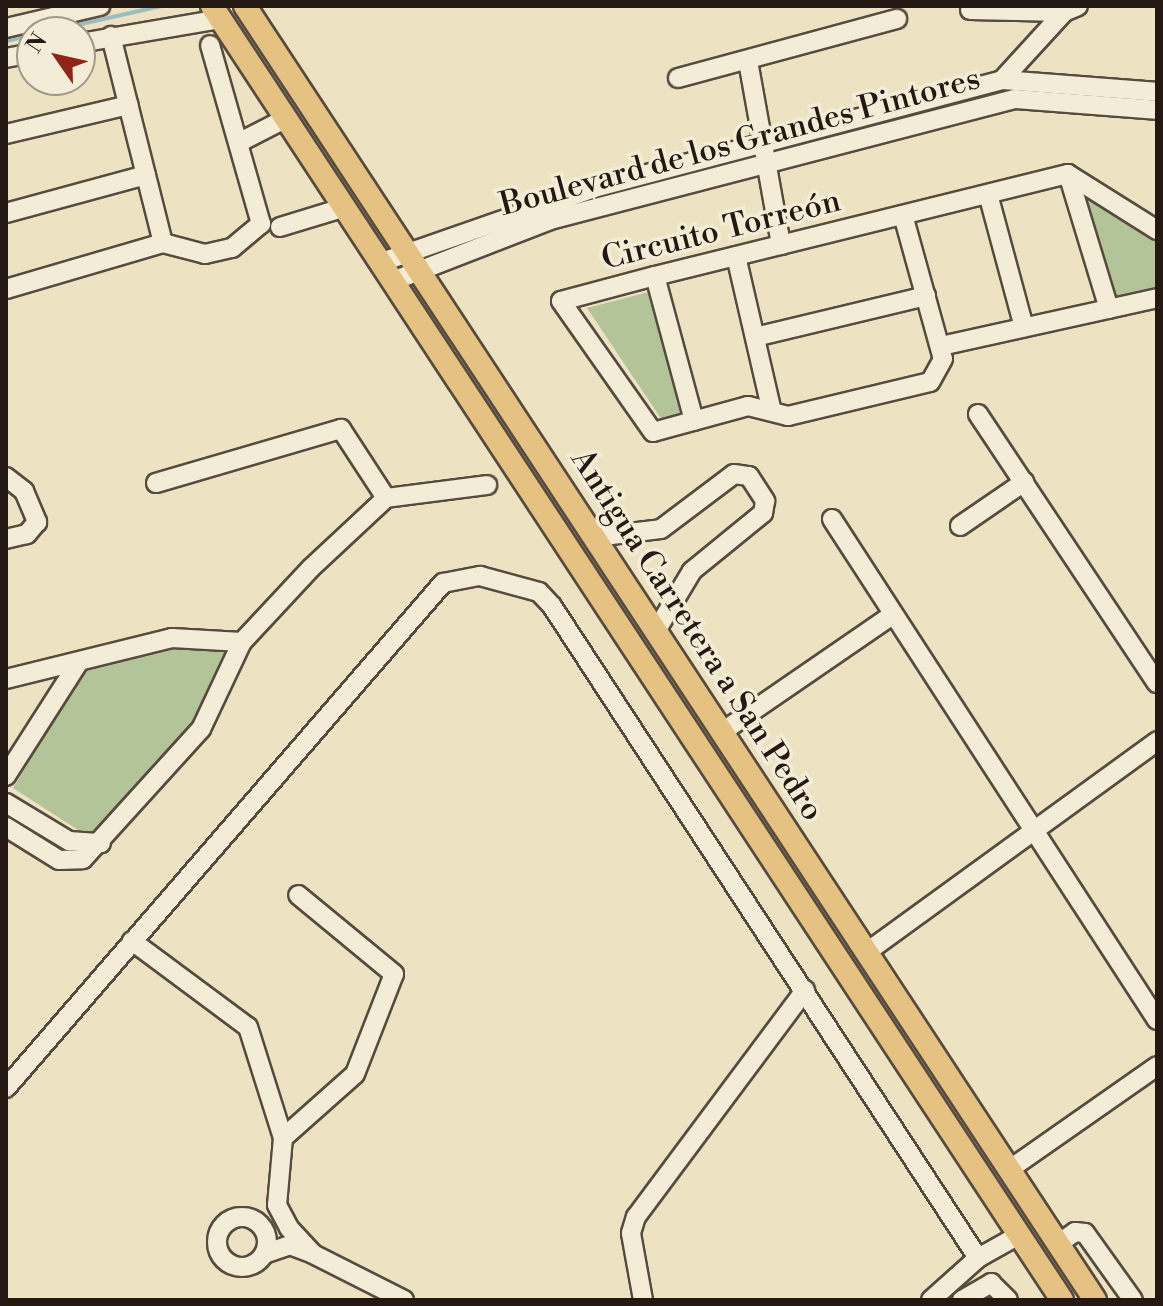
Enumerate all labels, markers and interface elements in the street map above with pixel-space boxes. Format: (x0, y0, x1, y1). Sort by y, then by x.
north arrow (16, 16, 96, 96)
text: N (21, 29, 53, 58)
street label: Boulevard de los Grandes Pintores (496, 59, 984, 225)
street label: Circuito Torreón (598, 182, 844, 278)
street label: Antigua Carretera a San Pedro (562, 442, 832, 828)

